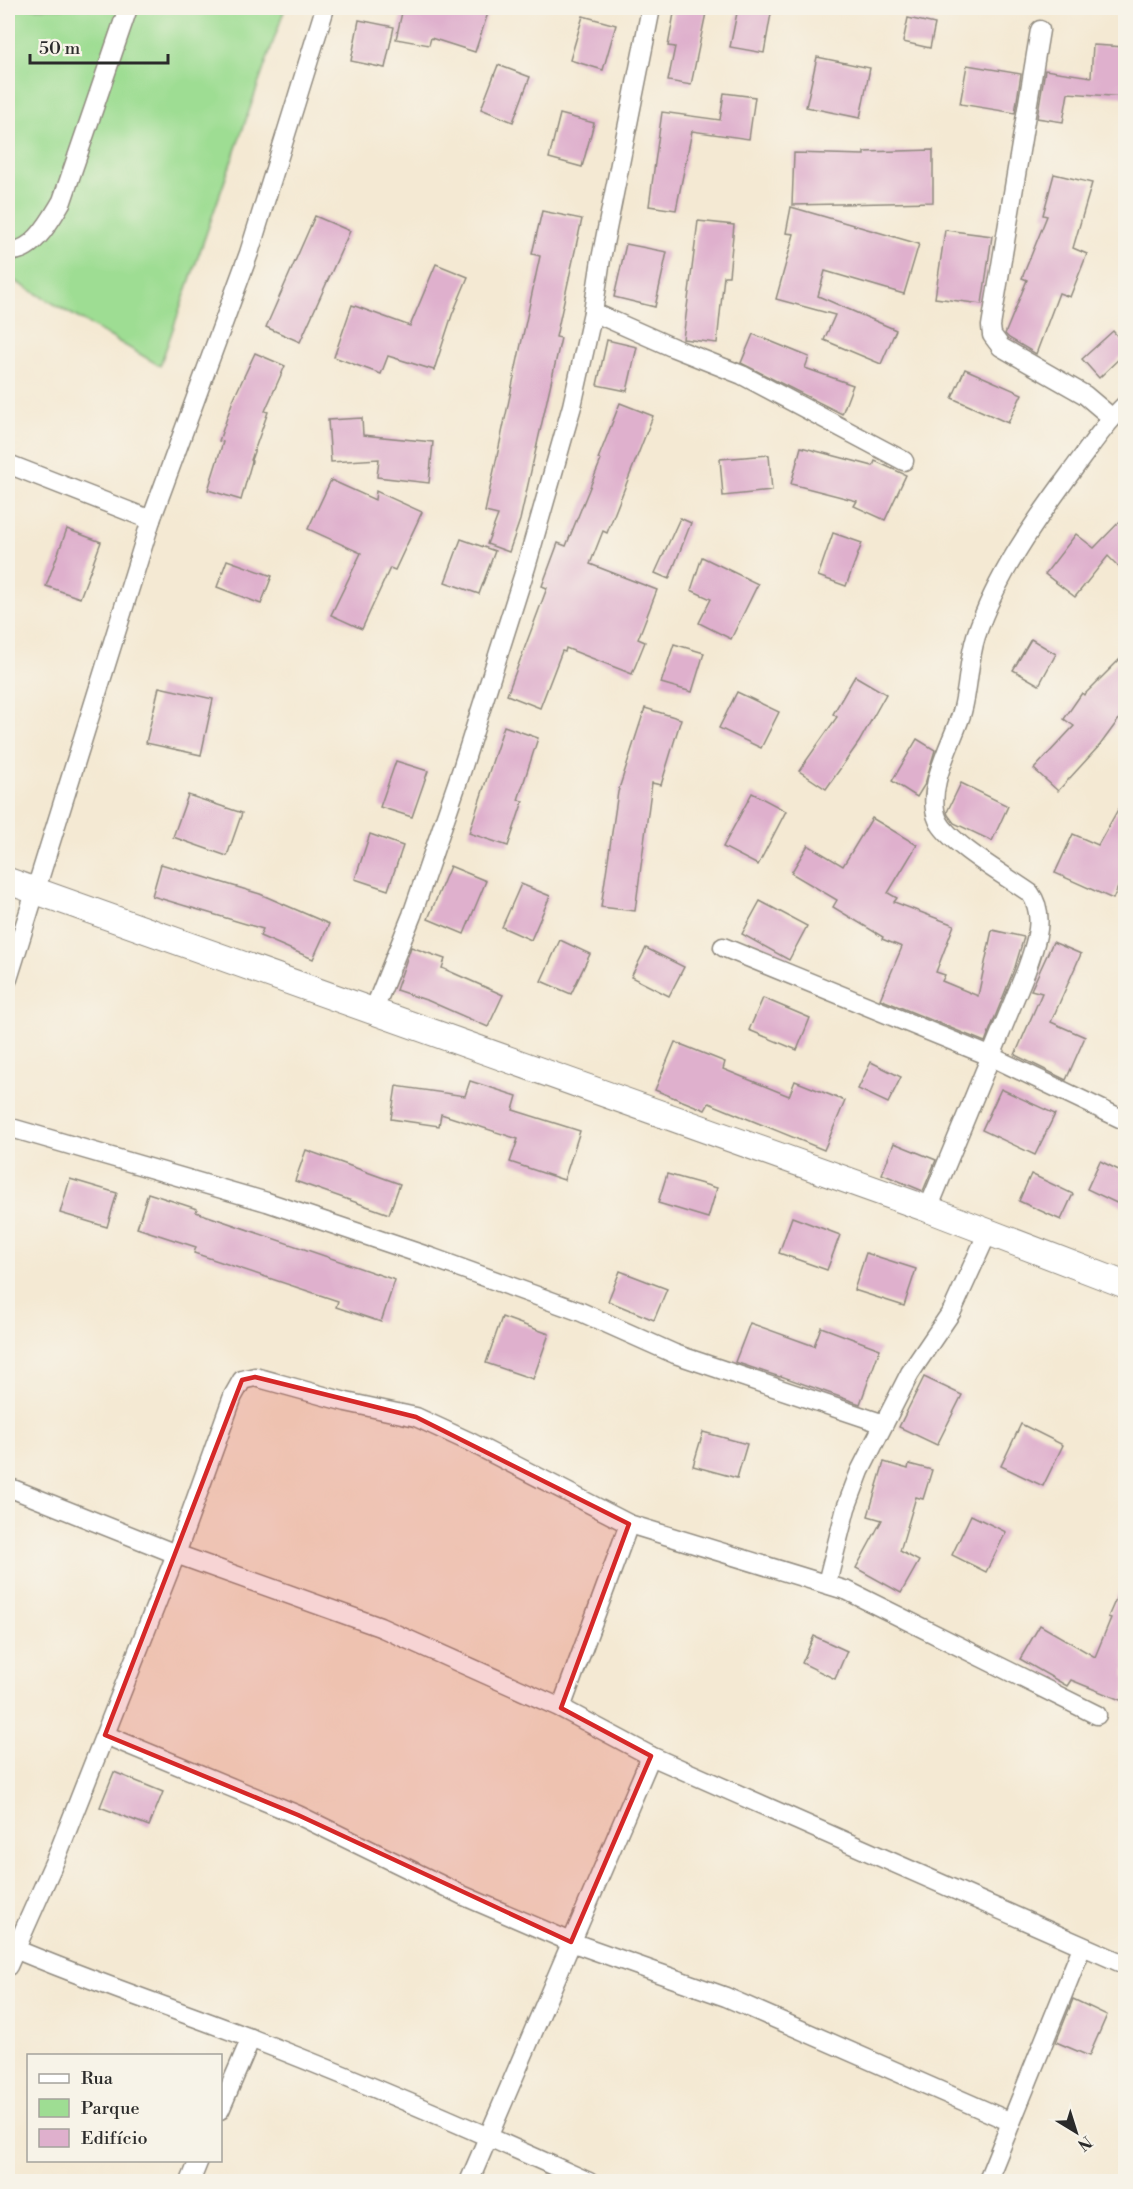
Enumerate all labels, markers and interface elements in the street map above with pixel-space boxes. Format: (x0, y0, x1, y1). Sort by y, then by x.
scale bar (30, 27, 168, 65)
text: 50 m (39, 37, 81, 60)
legend (27, 2054, 222, 2162)
text: Rua (81, 2067, 114, 2090)
text: Parque (81, 2097, 140, 2120)
north arrow (1046, 2102, 1106, 2162)
text: Edifício (81, 2127, 148, 2150)
text: N (1073, 2131, 1096, 2155)

